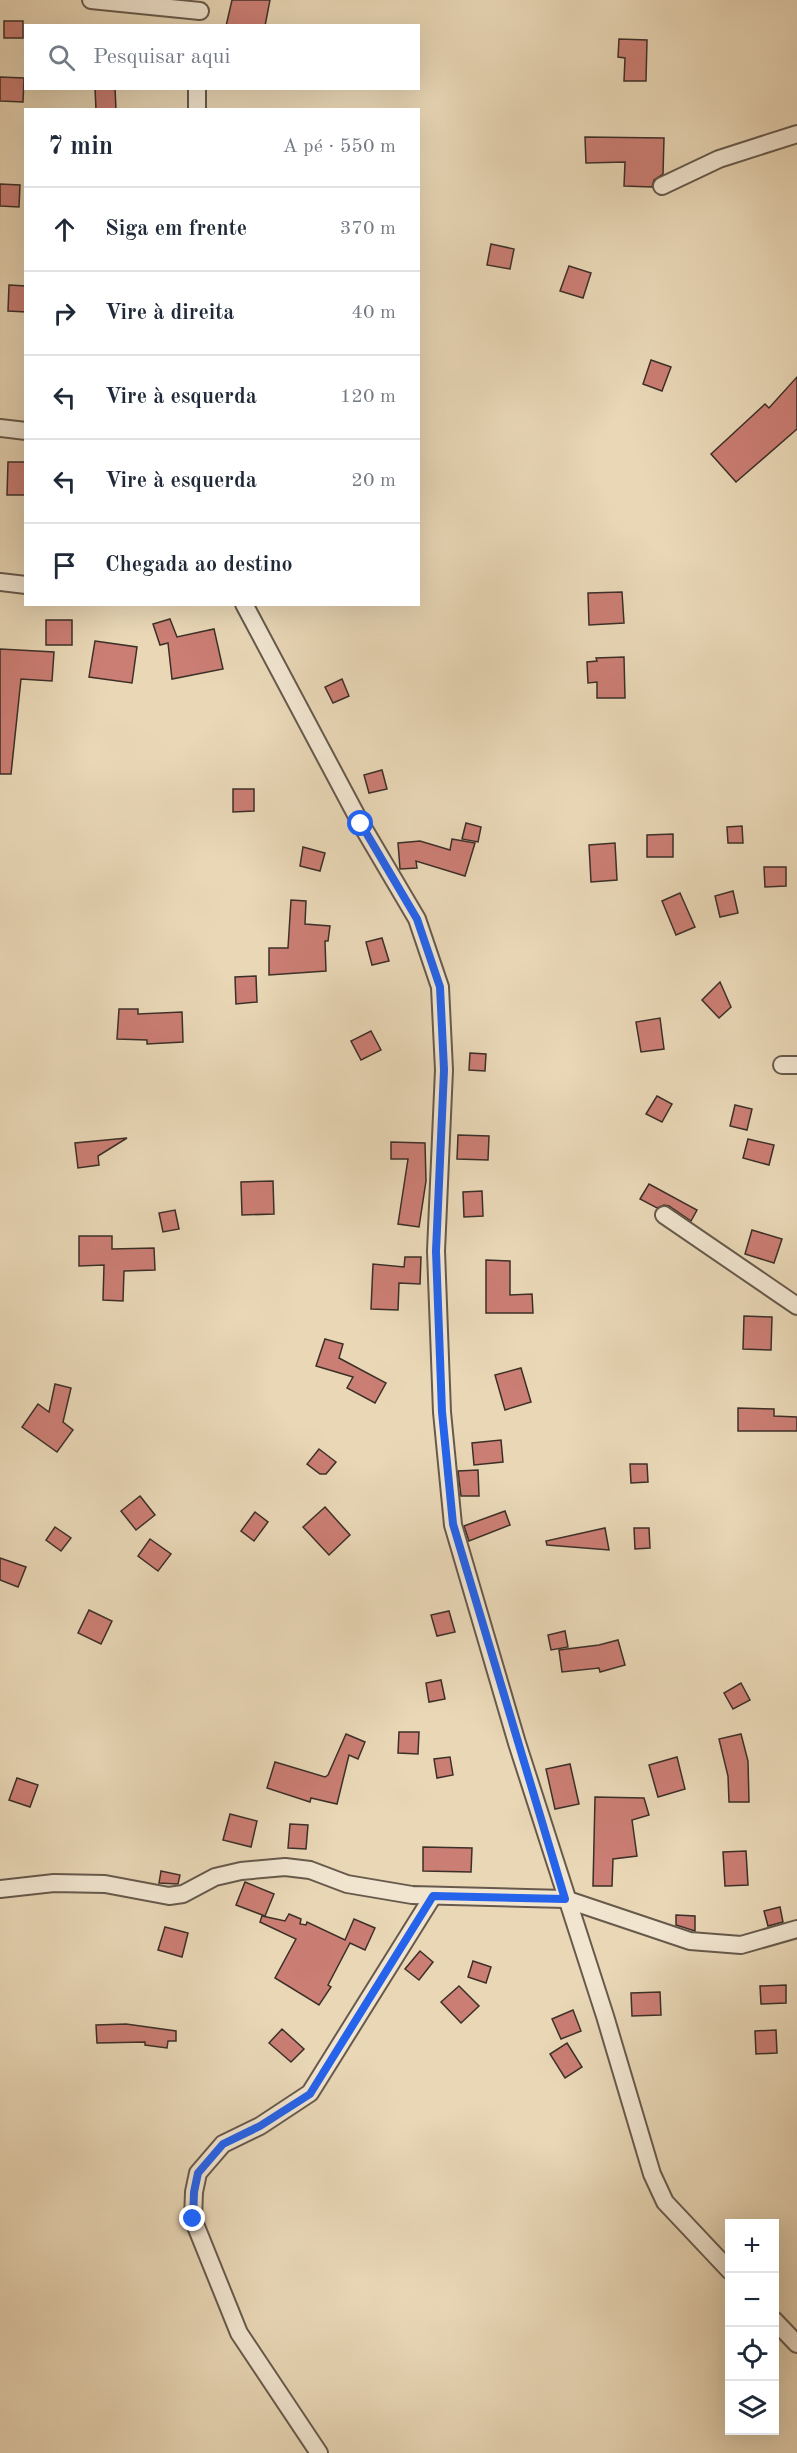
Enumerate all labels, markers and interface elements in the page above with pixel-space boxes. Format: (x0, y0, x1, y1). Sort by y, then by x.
search box (24, 24, 420, 90)
icon: search (45, 41, 78, 74)
text: Pesquisar aqui (93, 46, 230, 68)
text: 7 min (48, 134, 113, 160)
text: A pé · 550 m (282, 137, 396, 157)
icon: ahead (48, 213, 81, 246)
text: Siga em frente (105, 218, 247, 240)
text: 370 m (340, 219, 396, 239)
icon: right (48, 297, 81, 330)
text: Vire à direita (105, 302, 235, 324)
text: 40 m (351, 303, 396, 323)
icon: left (48, 381, 81, 414)
text: Vire à esquerda (105, 386, 257, 408)
text: 120 m (340, 387, 396, 407)
icon: left (48, 465, 81, 498)
text: Vire à esquerda (105, 470, 257, 492)
text: 20 m (351, 471, 396, 491)
icon: arrive (48, 549, 81, 582)
text: Chegada ao destino (105, 554, 293, 576)
route start (347, 810, 373, 836)
route end (179, 2205, 205, 2231)
map controls (725, 2219, 779, 2435)
button: + (725, 2219, 779, 2273)
button: − (725, 2273, 779, 2327)
button: locate (725, 2327, 779, 2381)
button: layers (725, 2381, 779, 2435)

